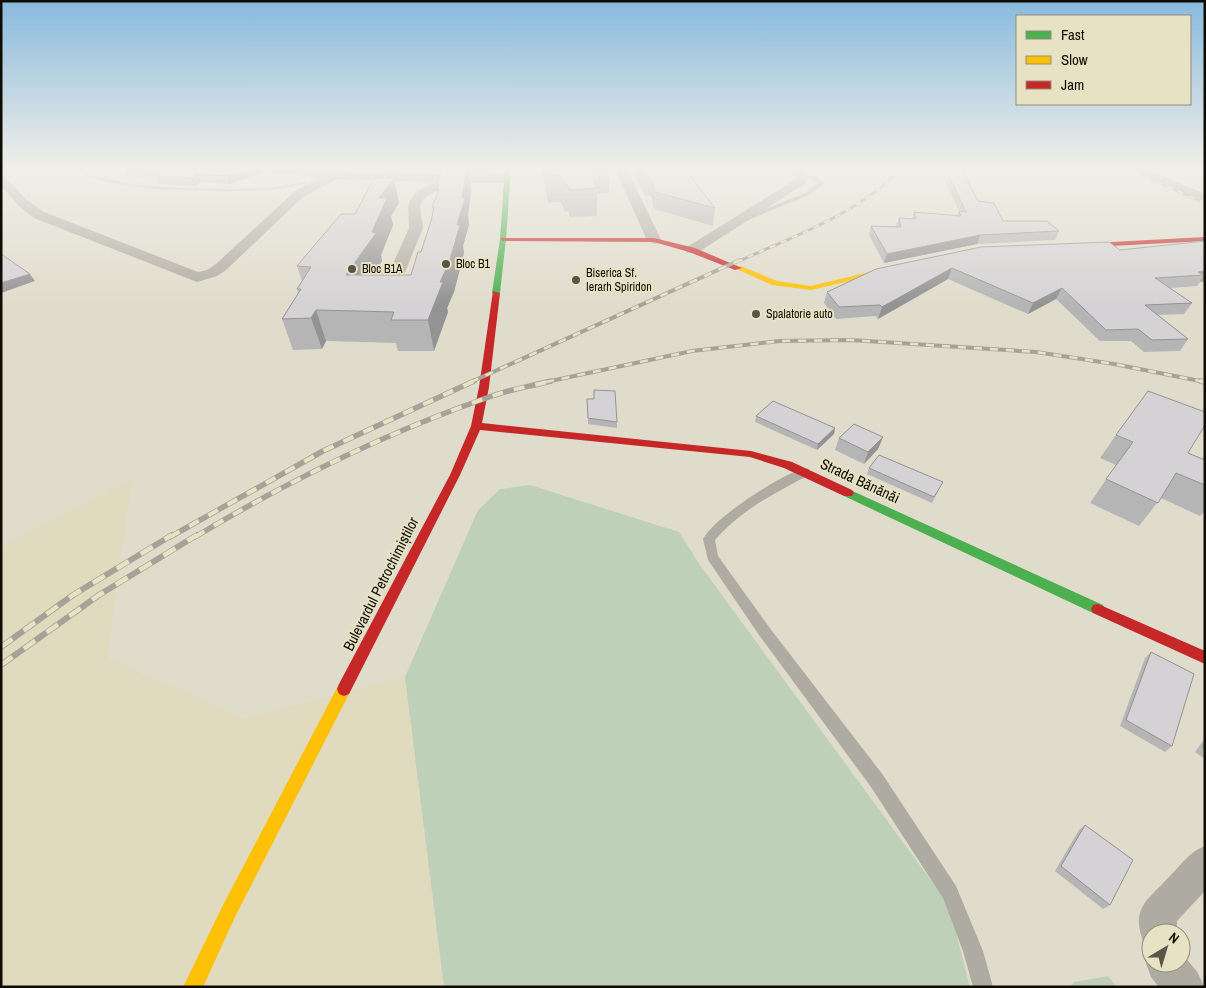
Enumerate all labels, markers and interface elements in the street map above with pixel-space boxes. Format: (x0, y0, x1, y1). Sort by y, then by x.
legend (1016, 15, 1191, 105)
text: Fast (1061, 24, 1085, 45)
text: Slow (1061, 49, 1088, 70)
text: Jam (1061, 74, 1084, 95)
place label: Bloc B1 (456, 256, 490, 272)
marker: Bloc B1 (440, 258, 452, 270)
place label: Bloc B1A (362, 261, 403, 277)
marker: Bloc B1A (346, 263, 358, 275)
place label: Biserica Sf. Ierarh Spiridon (586, 265, 652, 295)
marker: Biserica Sf. Ierarh Spiridon (570, 274, 582, 286)
place label: Spalatorie auto (766, 306, 833, 322)
marker: Spalatorie auto (750, 308, 762, 320)
street label: Strada Bănănăi (817, 453, 903, 508)
street label: Bulevardul Petrochimiștilor (338, 513, 423, 654)
north arrow (1141, 923, 1191, 973)
text: N (1165, 928, 1183, 947)

